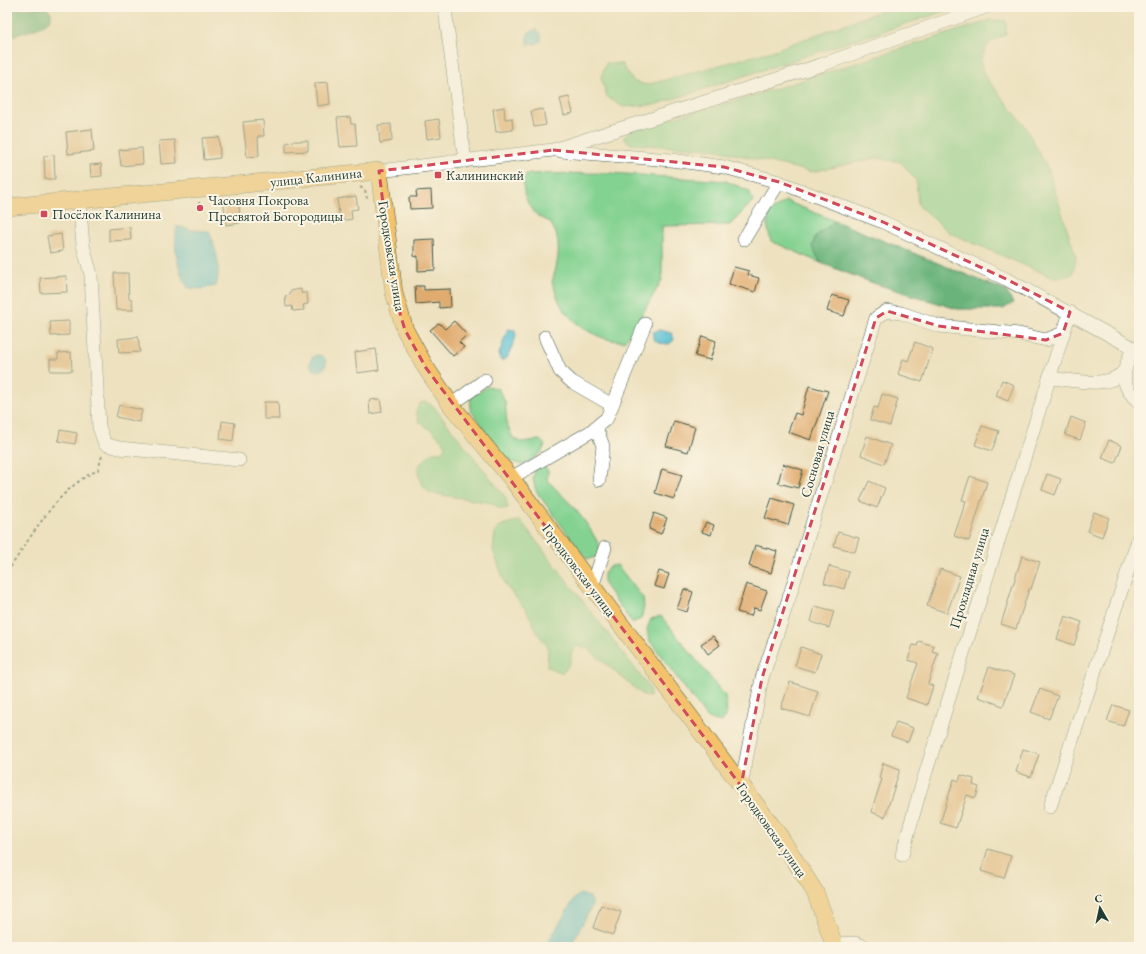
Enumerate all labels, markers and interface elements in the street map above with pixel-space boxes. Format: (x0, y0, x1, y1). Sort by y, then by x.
street label: улица Калинина (269, 163, 363, 191)
place label: Калининский (446, 166, 525, 184)
marker: Калининский (433, 170, 443, 180)
place label: Часовня Покрова Пресвятой Богородицы (208, 191, 343, 225)
street label: Городковская улица (374, 199, 410, 313)
marker: Часовня Покрова Пресвятой Богородицы (195, 203, 205, 213)
place label: Посёлок Калинина (52, 205, 162, 223)
marker: Посёлок Калинина (39, 209, 49, 219)
street label: Сосновая улица (796, 408, 838, 500)
street label: Городковская улица (538, 520, 620, 620)
street label: Прохладная улица (945, 525, 993, 631)
street label: Городковская улица (733, 779, 812, 881)
north arrow (1080, 888, 1120, 928)
text: С (1093, 891, 1104, 906)

